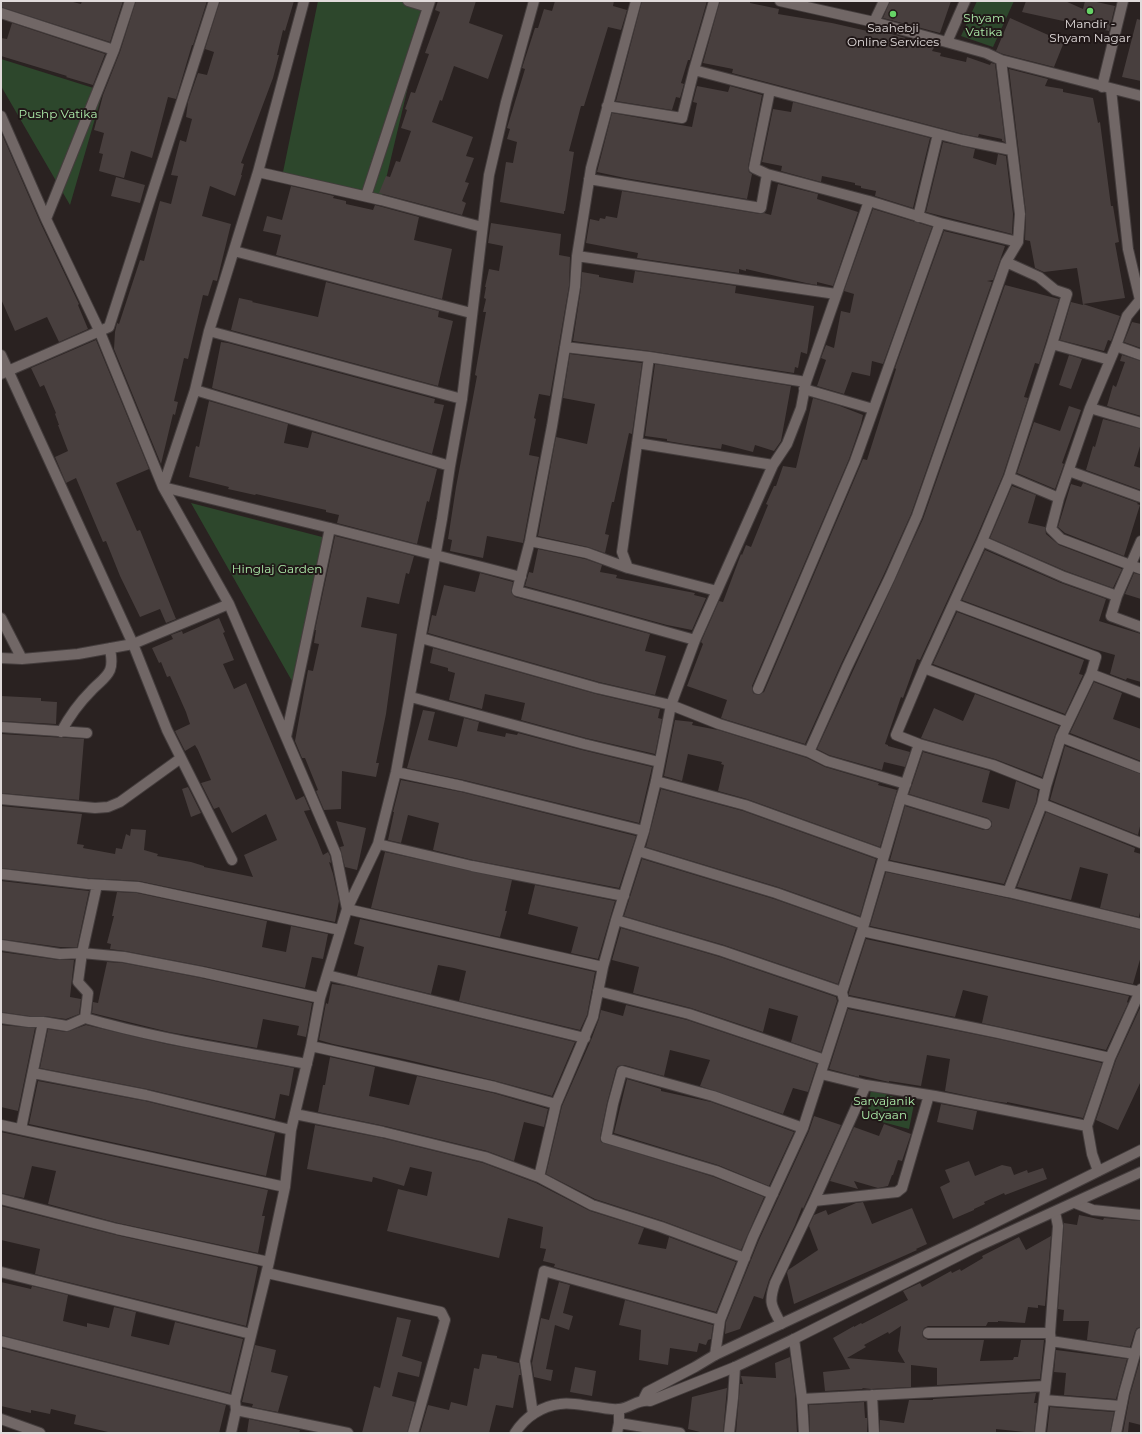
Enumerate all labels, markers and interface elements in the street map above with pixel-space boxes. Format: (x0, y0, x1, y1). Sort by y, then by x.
marker: Mandir - Shyam Nagar (1085, 6, 1095, 16)
marker: Saahebji Online Services (888, 9, 898, 19)
park label: Shyam Vatika (963, 11, 1005, 39)
place label: Mandir - Shyam Nagar (1049, 17, 1131, 45)
place label: Saahebji Online Services (847, 21, 939, 49)
park label: Pushp Vatika (19, 107, 97, 121)
park label: Hinglaj Garden (232, 562, 322, 576)
park label: Sarvajanik Udyaan (853, 1094, 915, 1122)

